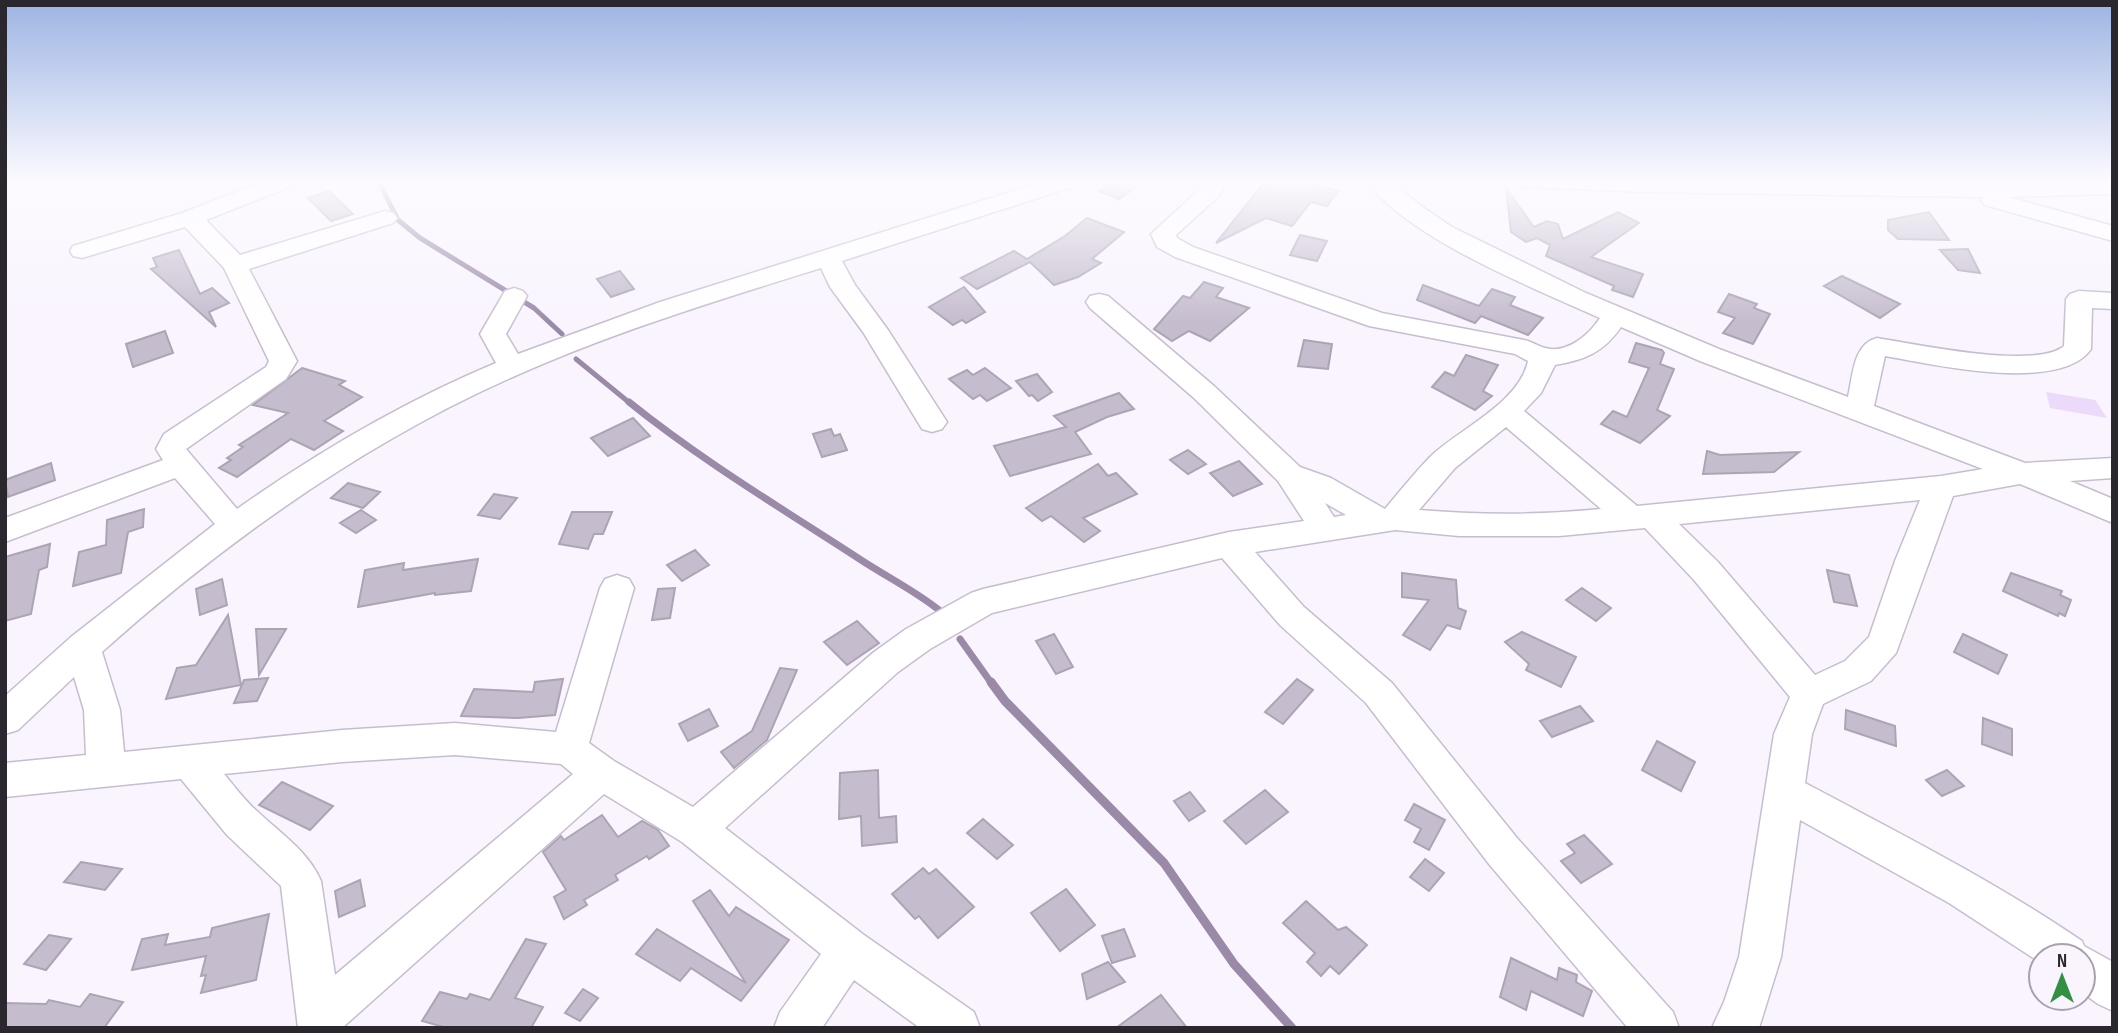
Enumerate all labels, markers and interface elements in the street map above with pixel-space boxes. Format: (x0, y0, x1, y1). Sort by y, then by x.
north arrow (2027, 942, 2097, 1012)
text: N (2057, 950, 2067, 973)

